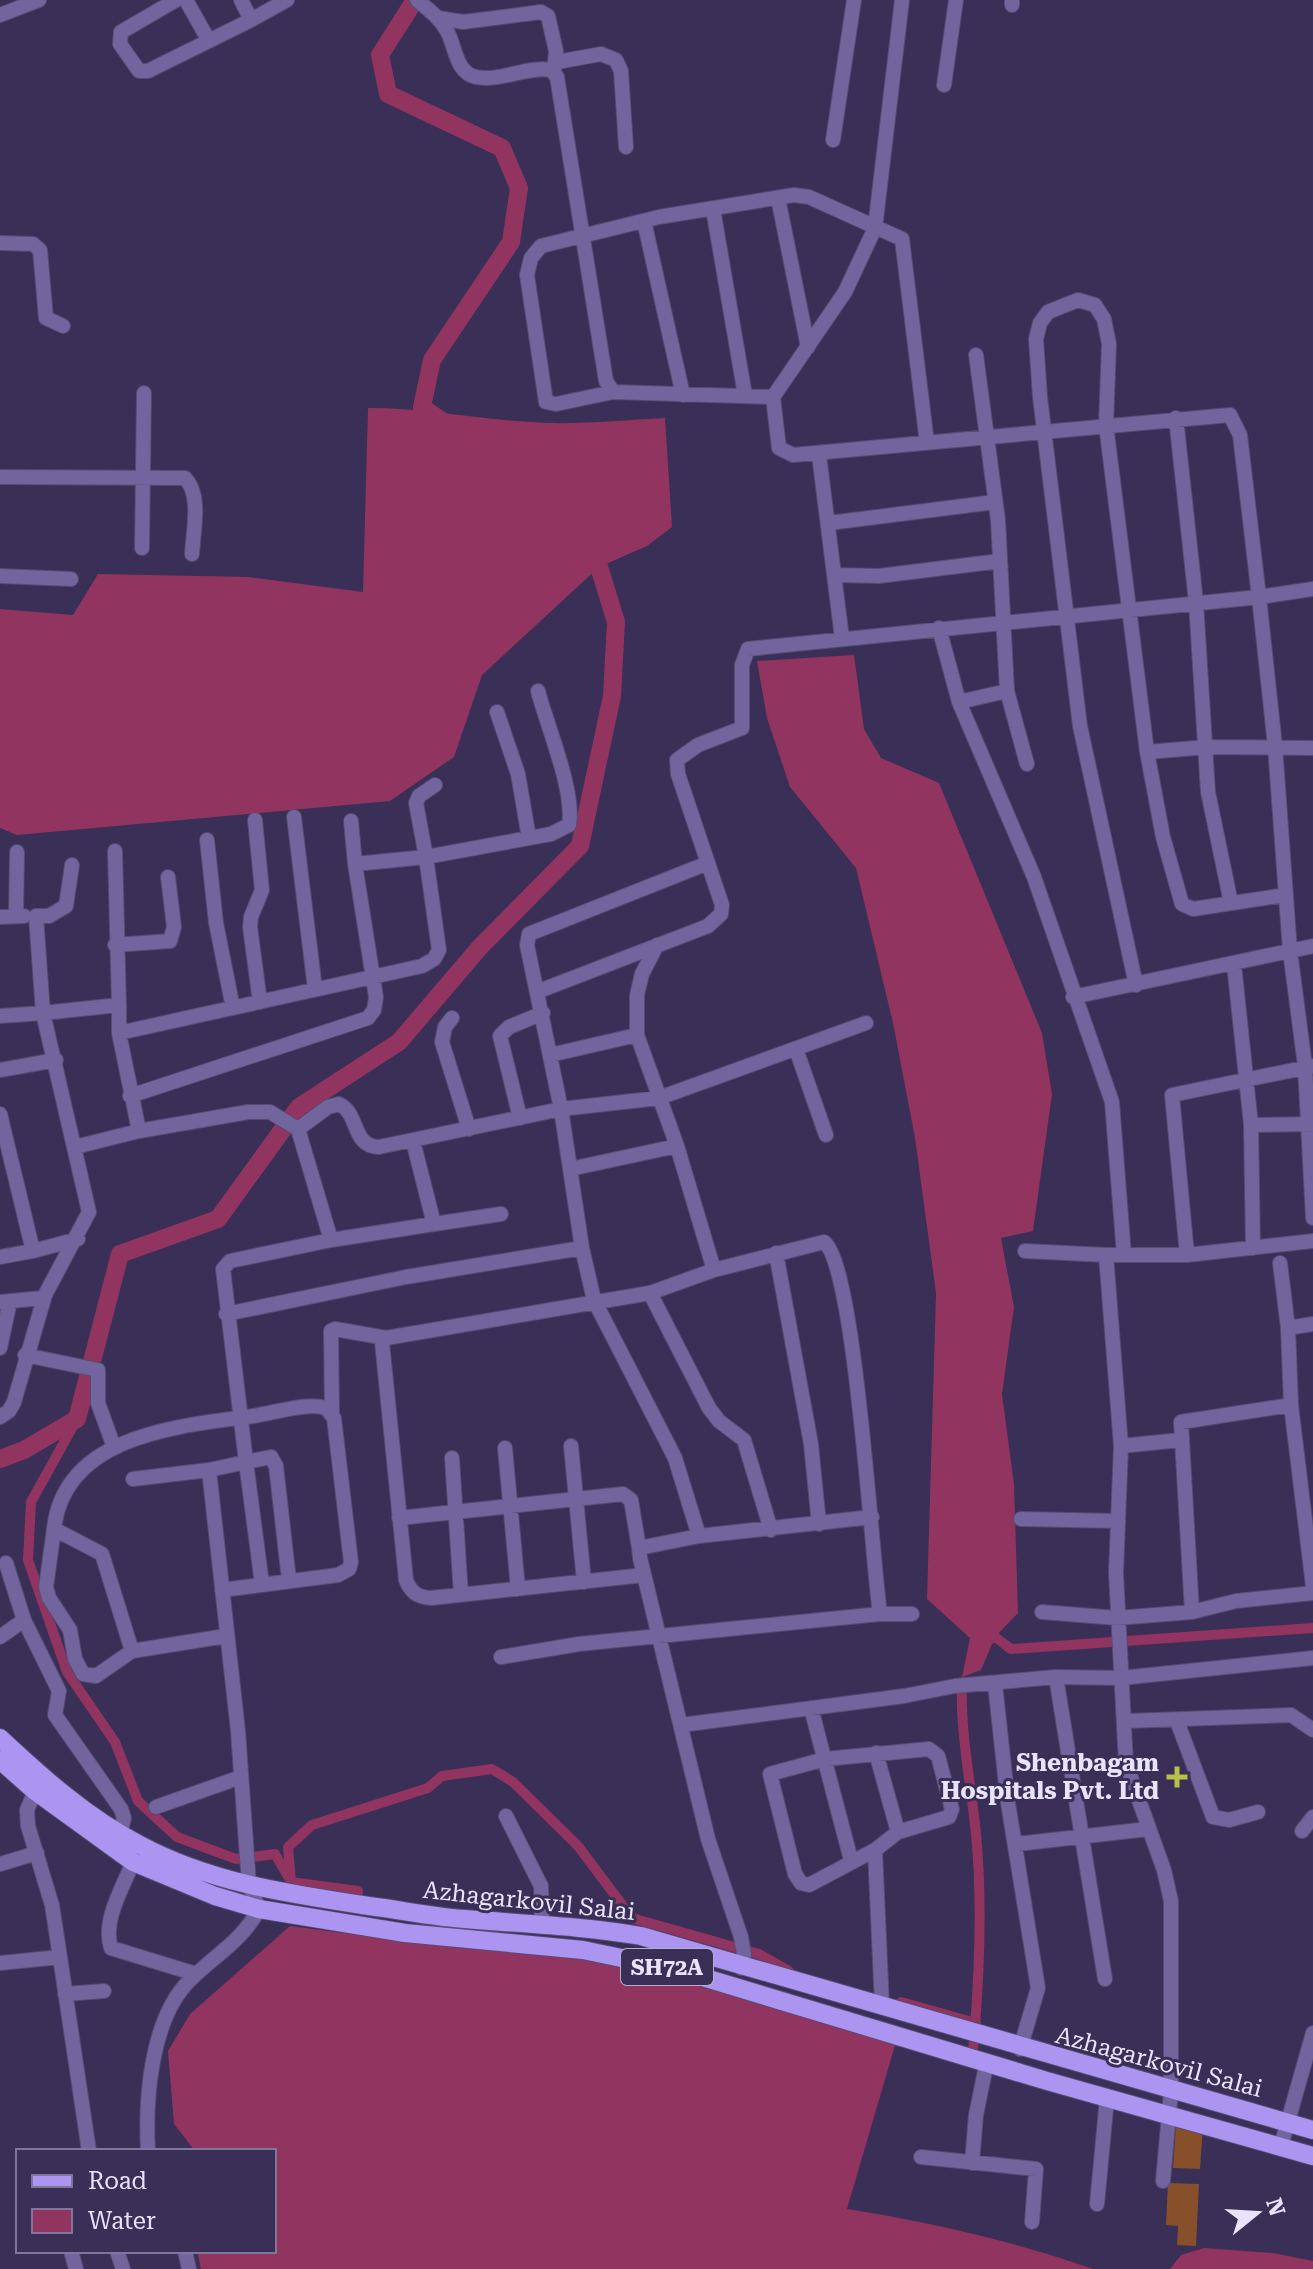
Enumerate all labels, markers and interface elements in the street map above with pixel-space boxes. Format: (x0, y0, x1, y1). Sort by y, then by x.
place label: Shenbagam Hospitals Pvt. Ltd (941, 1749, 1159, 1805)
marker: Shenbagam Hospitals Pvt. Ltd (1166, 1766, 1188, 1788)
street label: Azhagarkovil Salai (422, 1876, 637, 1926)
road number: SH72A (621, 1949, 713, 1985)
street label: Azhagarkovil Salai (1053, 2021, 1266, 2103)
legend (16, 2149, 276, 2253)
text: Road (88, 2167, 147, 2195)
north arrow (1217, 2173, 1297, 2253)
text: N (1261, 2195, 1290, 2219)
text: Water (88, 2207, 156, 2235)

